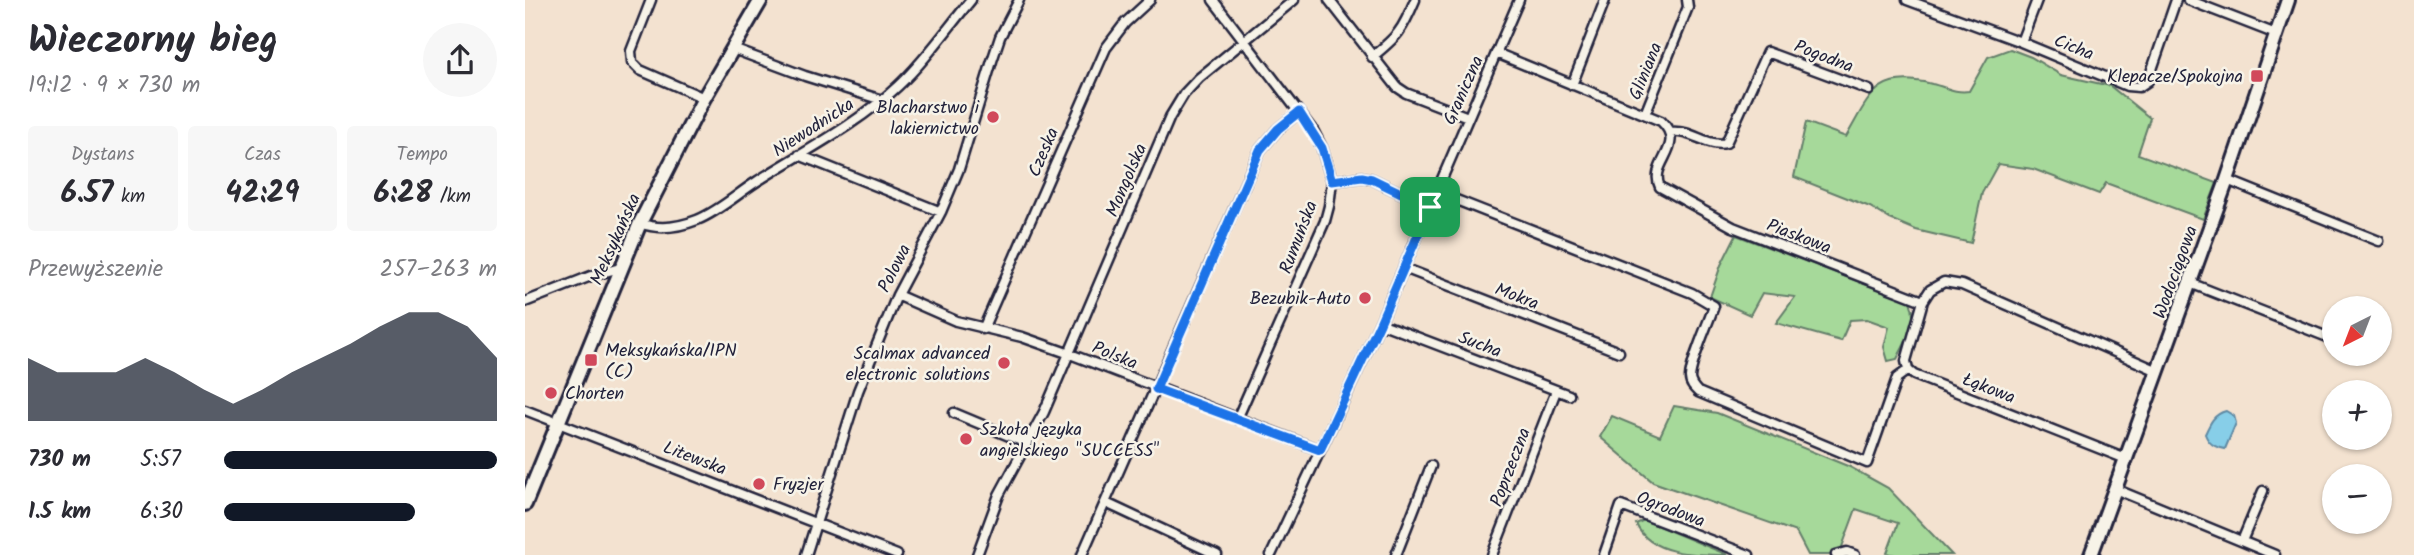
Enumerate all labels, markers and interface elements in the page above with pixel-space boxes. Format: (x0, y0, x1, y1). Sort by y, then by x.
text: Wieczorny bieg (28, 12, 278, 72)
button: share (423, 23, 497, 97)
street label: Cicha (2049, 27, 2098, 70)
street label: Pogodna (1789, 33, 1857, 82)
street label: Gliniana (1622, 38, 1671, 105)
street label: Graniczna (1436, 51, 1493, 130)
place label: Klepacze/Spokojna (2107, 63, 2243, 92)
text: 19:12 · 9 × 730 m (28, 68, 200, 104)
marker: Klepacze/Spokojna (2249, 68, 2265, 84)
street label: Niewodnicka (767, 91, 861, 166)
place label: Blacharstwo i lakiernictwo (876, 94, 980, 144)
marker: Blacharstwo i lakiernictwo (985, 109, 1001, 125)
street label: Czeska (1021, 123, 1068, 182)
street label: Mongolska (1099, 139, 1156, 222)
text: Dystans (71, 140, 135, 170)
text: Czas (244, 140, 281, 170)
text: Tempo (396, 140, 448, 170)
text: 6.57 (61, 170, 113, 218)
text: 42:29 (226, 170, 299, 218)
text: 6:28 (374, 170, 432, 218)
pin (1400, 177, 1460, 237)
text: km (113, 182, 145, 212)
text: /km (432, 182, 471, 212)
icon: arrive (1411, 188, 1449, 226)
street label: Meksykańska (583, 189, 650, 290)
street label: Rumuńska (1272, 197, 1327, 278)
street label: Piaskowa (1762, 212, 1835, 263)
street label: Wodociągowa (2146, 222, 2207, 323)
street label: Polowa (871, 239, 920, 298)
text: Przewyższenie (28, 252, 163, 288)
text: 257–263 m (380, 252, 497, 288)
street label: Mokra (1490, 276, 1543, 319)
place label: Bezubik-Auto (1250, 285, 1351, 314)
marker: Bezubik-Auto (1357, 290, 1373, 306)
north arrow (2322, 296, 2392, 366)
map controls (2322, 296, 2392, 534)
street label: Sucha (1454, 324, 1505, 367)
street label: Polska (1087, 334, 1142, 379)
place label: Meksykańska/IPN (C) (605, 337, 737, 387)
place label: Scalmax advanced electronic solutions (846, 340, 991, 390)
marker: Meksykańska/IPN (C) (583, 352, 599, 368)
marker: Scalmax advanced electronic solutions (996, 355, 1012, 371)
street label: Łąkowa (1958, 366, 2019, 413)
place label: Chorten (565, 380, 624, 409)
button: + (2322, 380, 2392, 450)
marker: Chorten (543, 385, 559, 401)
place label: Szkoła języka angielskiego "SUCCESS" (980, 416, 1159, 466)
street label: Poprzeczna (1483, 424, 1540, 511)
marker: Szkoła języka angielskiego "SUCCESS" (958, 431, 974, 447)
street label: Litewska (659, 434, 730, 485)
text: 730 m (28, 442, 91, 478)
text: 5:57 (140, 442, 181, 478)
button: − (2322, 464, 2392, 534)
place label: Fryzjer (773, 471, 824, 500)
marker: Fryzjer (751, 476, 767, 492)
street label: Ogrodowa (1632, 484, 1709, 537)
text: 1.5 km (28, 494, 91, 530)
text: 6:30 (140, 494, 183, 530)

